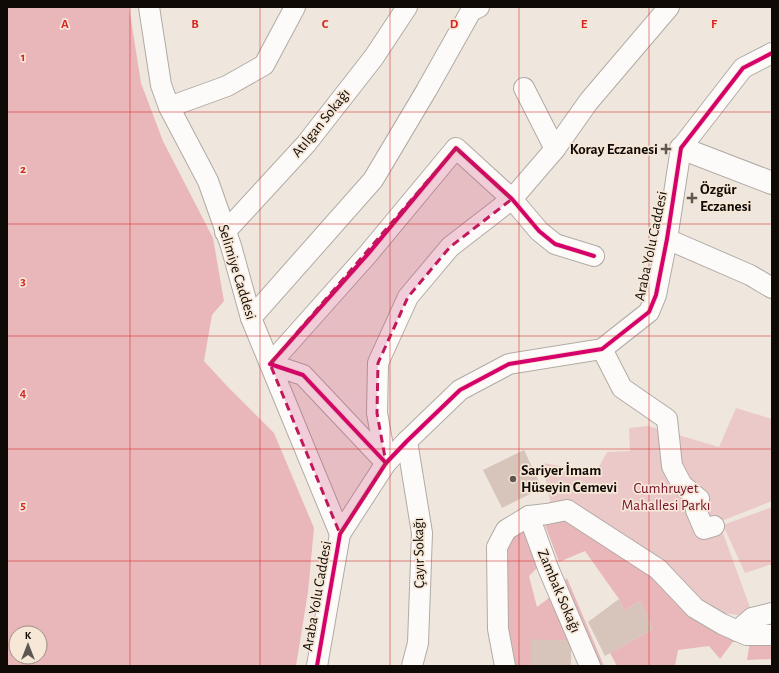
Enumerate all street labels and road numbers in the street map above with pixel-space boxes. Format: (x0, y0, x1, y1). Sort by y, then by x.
street label: Atılgan Sokağı (289, 86, 353, 160)
street label: Araba Yolu Caddesi (632, 190, 670, 302)
street label: Selimiye Caddesi (215, 223, 259, 321)
street label: Çayır Sokağı (411, 518, 427, 588)
street label: Araba Yolu Caddesi (300, 540, 334, 652)
street label: Zambak Sokağı (535, 547, 583, 635)

